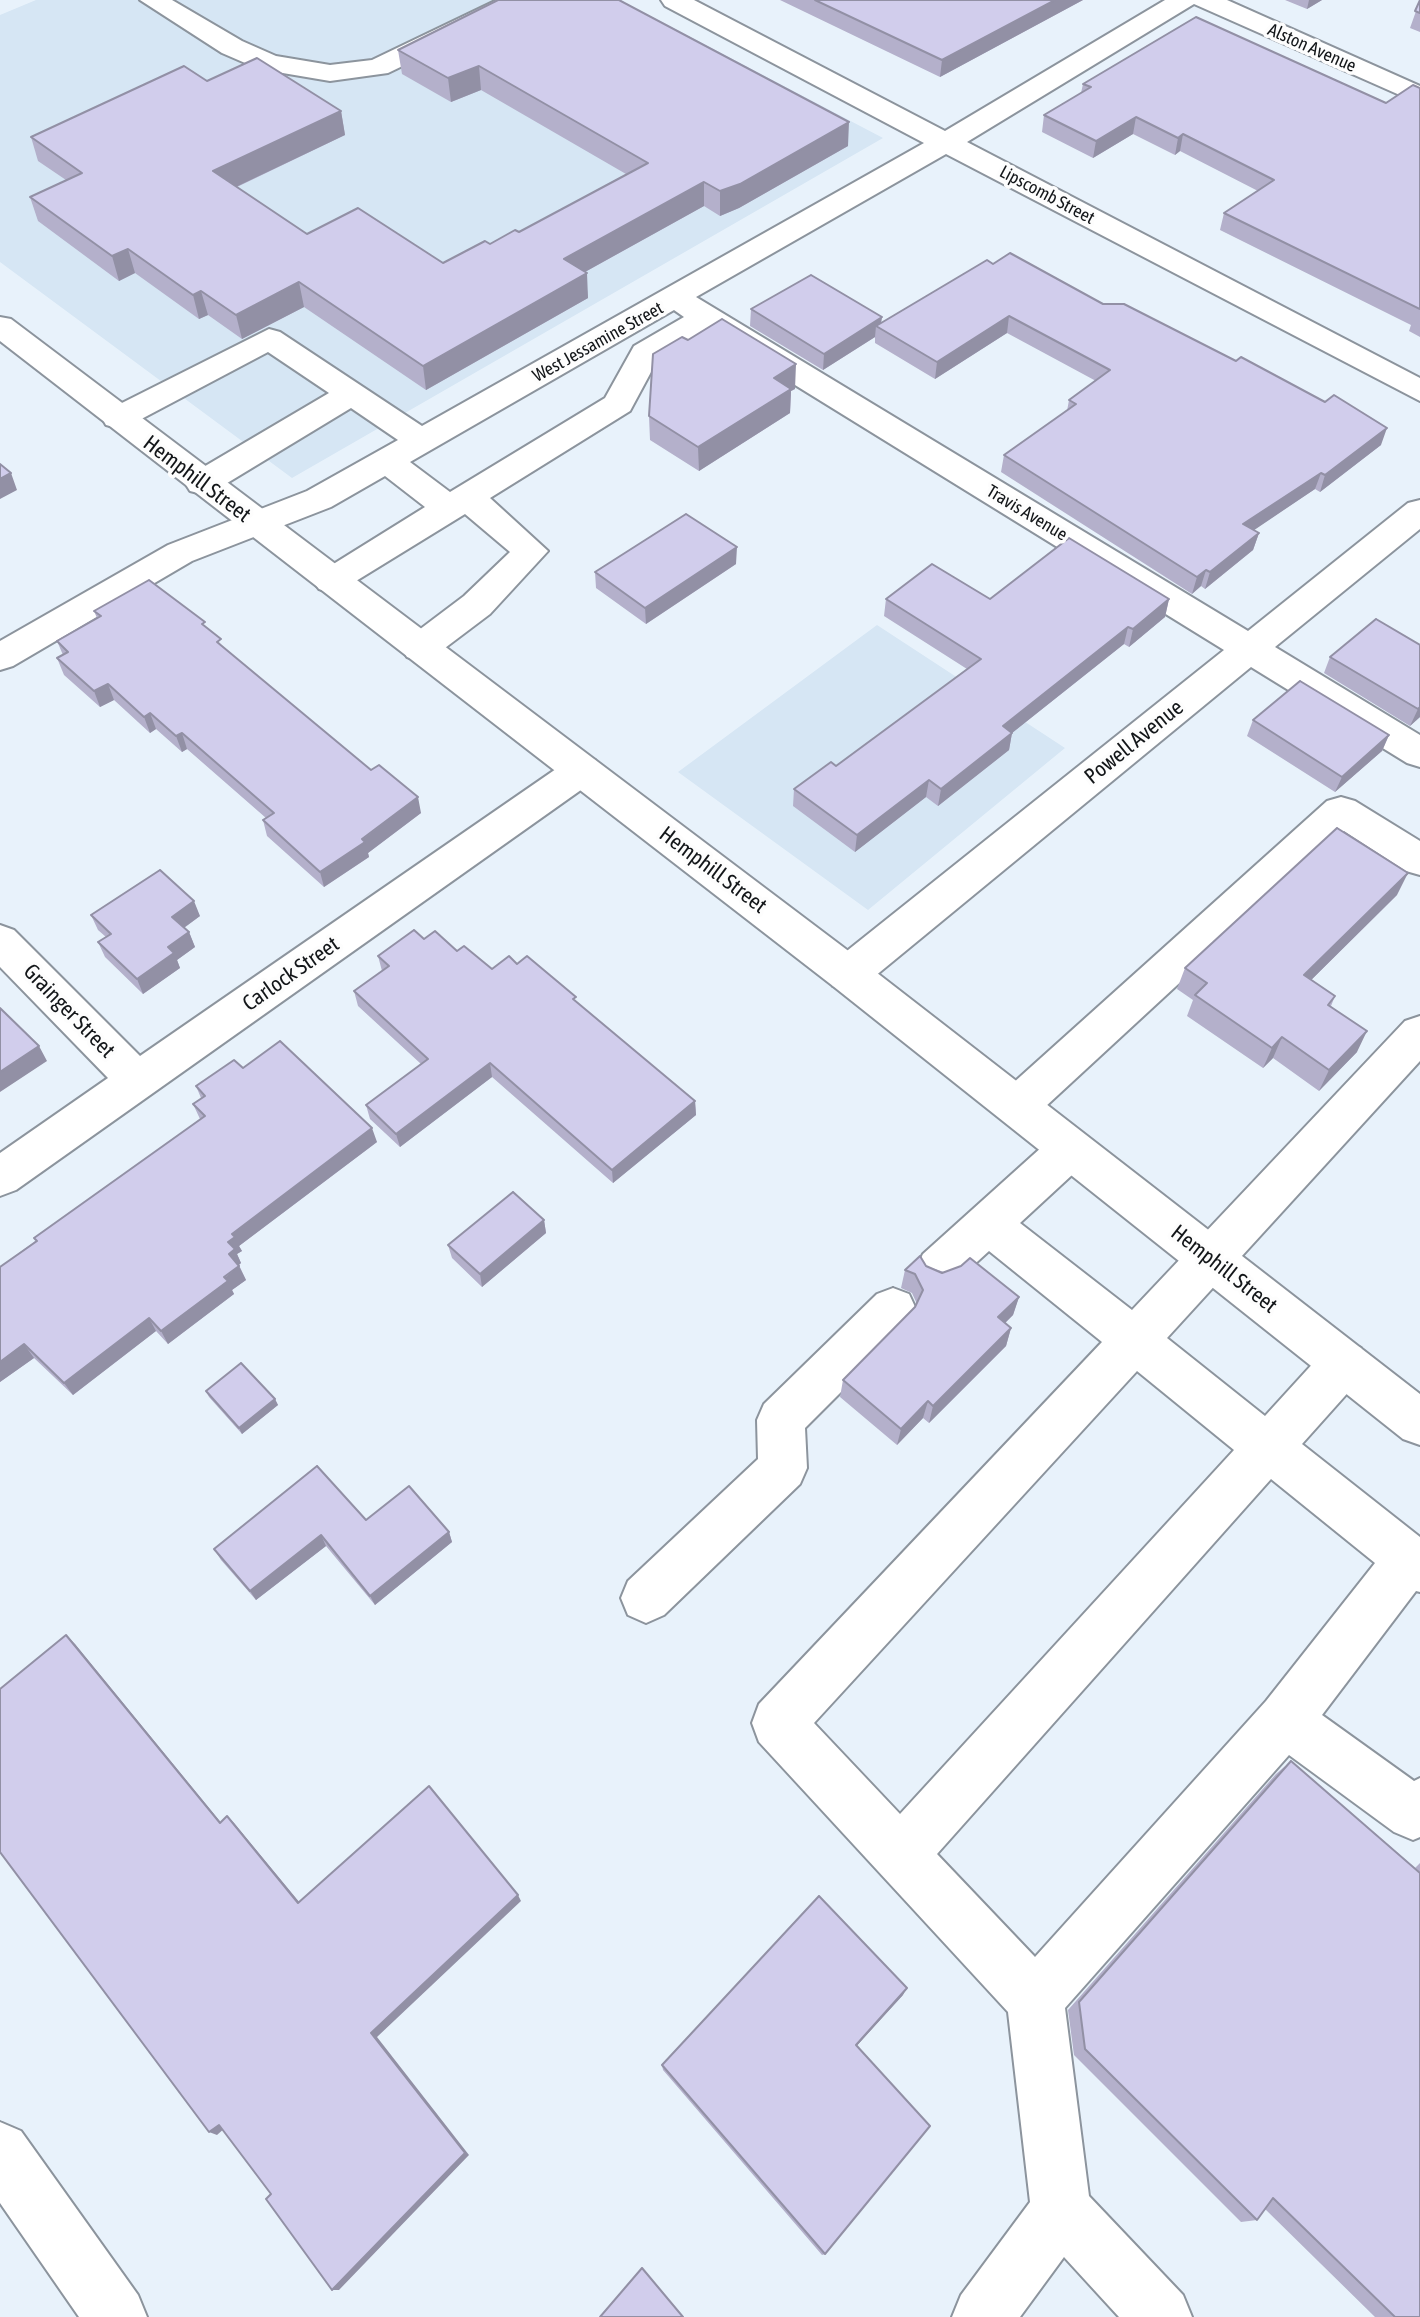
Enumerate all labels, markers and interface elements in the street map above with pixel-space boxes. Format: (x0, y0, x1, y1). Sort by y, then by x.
street label: Alston Avenue (1264, 19, 1360, 77)
street label: Lipscomb Street (996, 161, 1098, 229)
street label: West Jessamine Street (529, 297, 667, 387)
street label: Hemphill Street (138, 430, 256, 528)
street label: Travis Avenue (983, 480, 1071, 546)
street label: Powell Avenue (1079, 694, 1189, 790)
street label: Hemphill Street (654, 821, 772, 919)
street label: Carlock Street (238, 931, 344, 1017)
street label: Grainger Street (18, 959, 120, 1063)
street label: Hemphill Street (1166, 1219, 1282, 1319)

